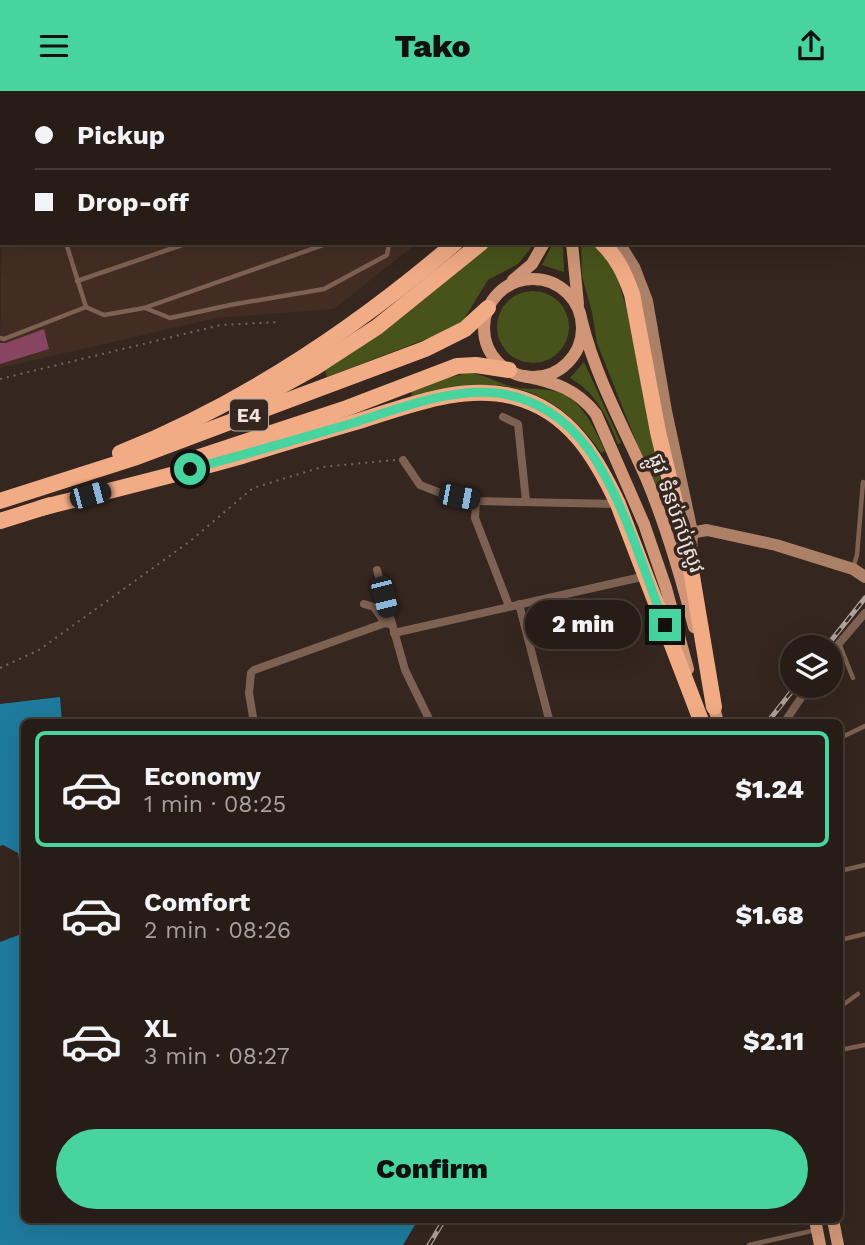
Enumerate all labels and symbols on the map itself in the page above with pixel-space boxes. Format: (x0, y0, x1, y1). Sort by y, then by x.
road number: E4 (230, 399, 268, 431)
street label: ផ្លូវ ទំនប់កប់ស្រូវ (637, 450, 710, 579)
route start (174, 453, 206, 485)
car (67, 479, 114, 511)
car (437, 483, 482, 511)
car (369, 574, 400, 620)
callout: 2 min (525, 601, 640, 649)
route end (649, 609, 681, 641)

